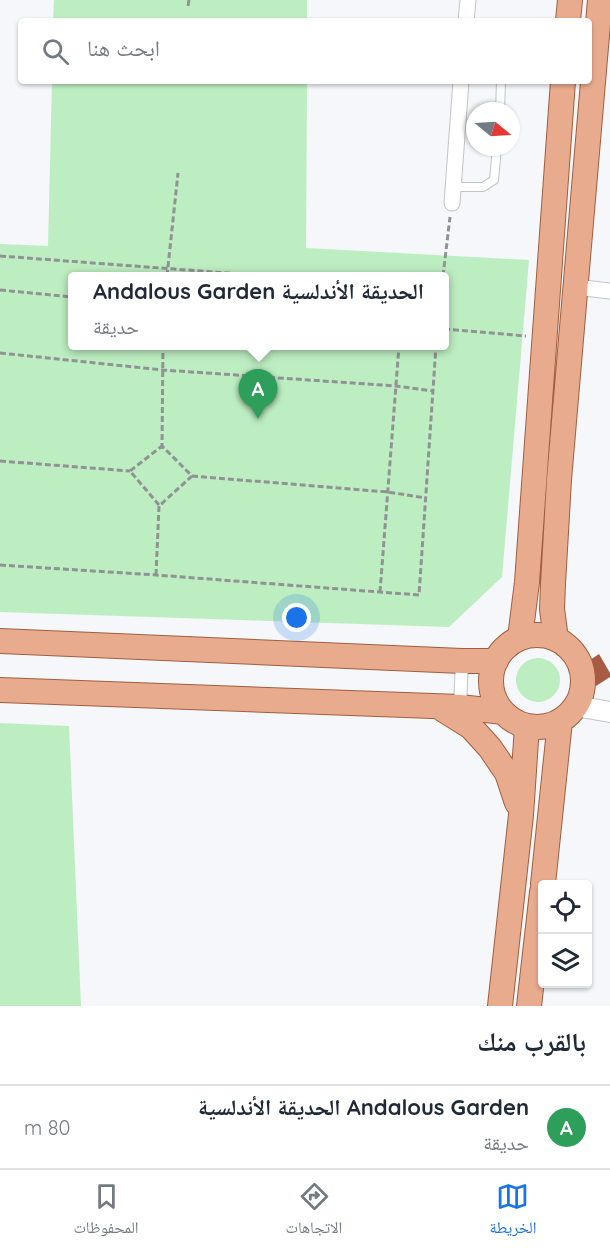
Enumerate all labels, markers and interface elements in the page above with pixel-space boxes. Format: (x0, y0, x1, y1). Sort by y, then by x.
search box (18, 18, 592, 84)
text: ابحث هنا (87, 34, 160, 62)
icon: search (39, 35, 72, 68)
north arrow (466, 102, 520, 156)
popup (68, 272, 449, 350)
text: Andalous Garden الحديقة الأندلسية (93, 277, 424, 305)
text: حديقة (93, 314, 139, 339)
pin: A (238, 370, 278, 419)
your location (282, 603, 311, 632)
map controls (538, 880, 592, 988)
button: locate (538, 880, 592, 934)
button: layers (538, 934, 592, 988)
text: بالقرب منك (477, 1025, 586, 1058)
text: Andalous Garden الحديقة الأندلسية (198, 1093, 529, 1121)
text: 80 m (24, 1115, 70, 1140)
text: A (560, 1115, 573, 1140)
text: حديقة (483, 1130, 529, 1155)
tab: المحفوظات (74, 1180, 139, 1243)
tab: الاتجاهات (286, 1180, 342, 1243)
tab: الخريطة (489, 1180, 537, 1243)

